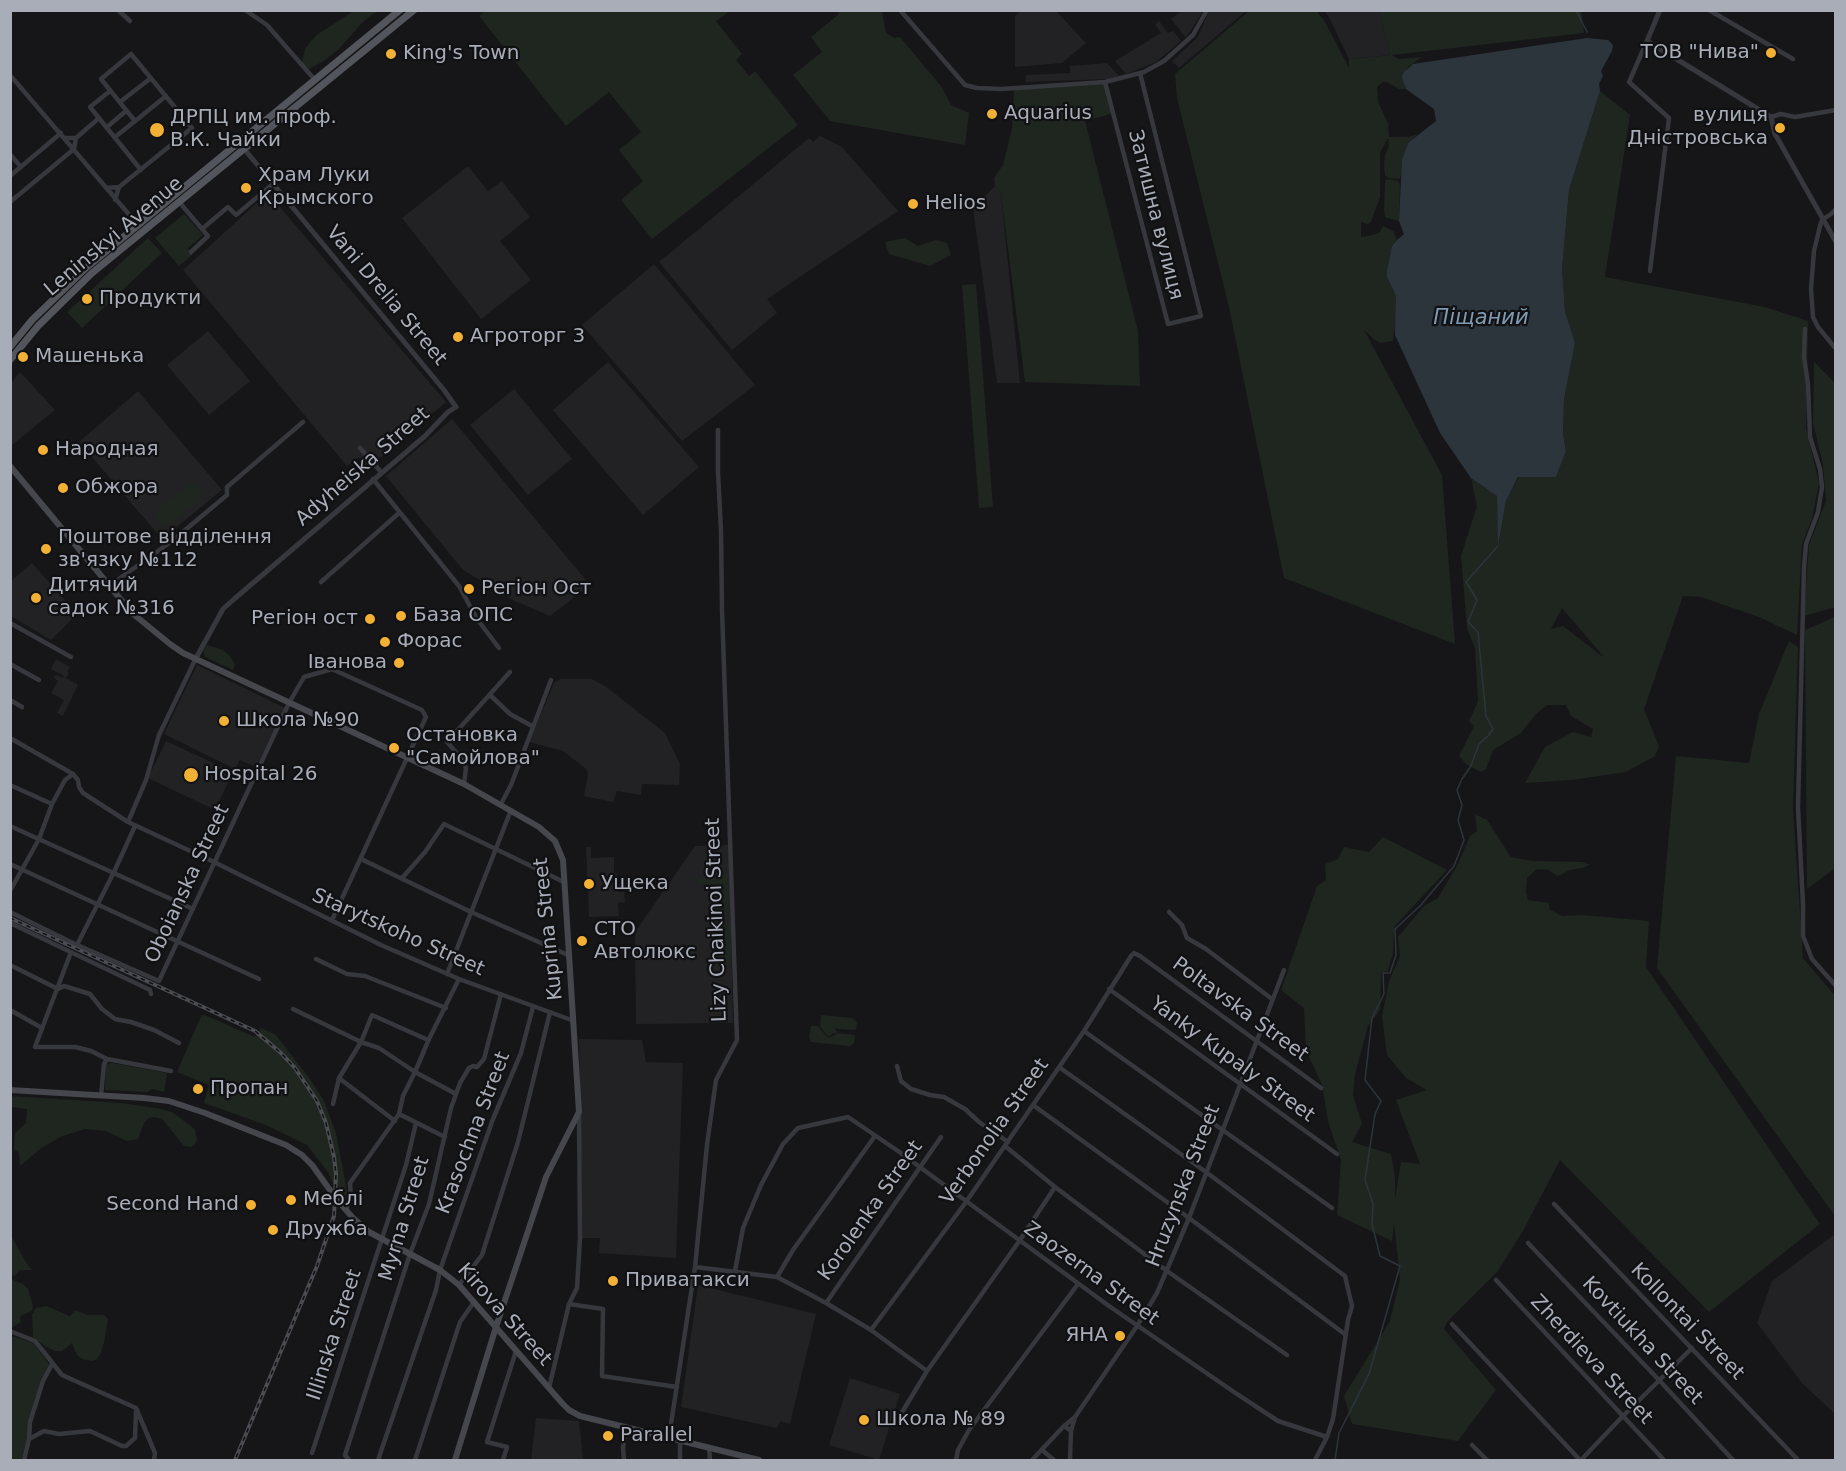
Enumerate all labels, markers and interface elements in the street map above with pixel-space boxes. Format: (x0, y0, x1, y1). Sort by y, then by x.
place label: ТОВ "Нива" (1640, 41, 1759, 65)
place label: King's Town (403, 42, 519, 66)
marker: ТОВ "Нива" (1764, 46, 1778, 60)
marker: King's Town (384, 47, 398, 61)
place label: Aquarius (1004, 102, 1092, 126)
place label: вулиця Дністровська (1627, 104, 1768, 151)
place label: ДРПЦ им. проф. В.К. Чайки (170, 106, 337, 153)
marker: Aquarius (985, 107, 999, 121)
marker: ДРПЦ им. проф. В.К. Чайки (148, 121, 166, 139)
marker: вулиця Дністровська (1773, 121, 1787, 135)
street label: Затишна вулиця (1122, 127, 1188, 303)
place label: Храм Луки Крымского (258, 164, 374, 211)
street label: Leninskyi Avenue (40, 172, 188, 302)
marker: Храм Луки Крымского (239, 181, 253, 195)
place label: Helios (925, 192, 986, 216)
marker: Helios (906, 197, 920, 211)
street label: Vani Drelia Street (321, 221, 451, 371)
place label: Продукти (99, 287, 201, 311)
marker: Продукти (80, 292, 94, 306)
water label: Піщаний (1433, 306, 1529, 332)
place label: Агроторг 3 (470, 325, 585, 349)
marker: Агроторг 3 (451, 330, 465, 344)
place label: Машенька (35, 345, 144, 369)
marker: Машенька (16, 350, 30, 364)
street label: Adyheiska Street (291, 402, 435, 532)
place label: Народная (55, 438, 158, 462)
marker: Народная (36, 443, 50, 457)
place label: Обжора (75, 476, 158, 500)
marker: Обжора (56, 481, 70, 495)
place label: Поштове відділення зв'язку №112 (58, 526, 272, 573)
marker: Поштове відділення зв'язку №112 (39, 542, 53, 556)
place label: Дитячий садок №316 (48, 574, 175, 621)
place label: Регіон Ост (481, 577, 591, 601)
marker: Регіон Ост (462, 582, 476, 596)
marker: Дитячий садок №316 (29, 591, 43, 605)
place label: База ОПС (413, 604, 513, 628)
place label: Регіон ост (251, 607, 358, 631)
marker: База ОПС (394, 609, 408, 623)
marker: Регіон ост (363, 612, 377, 626)
place label: Форас (397, 630, 462, 654)
marker: Форас (378, 635, 392, 649)
place label: Іванова (308, 651, 387, 675)
marker: Іванова (392, 656, 406, 670)
place label: Школа №90 (236, 709, 359, 733)
marker: Школа №90 (217, 714, 231, 728)
place label: Остановка "Самойлова" (406, 724, 540, 771)
marker: Остановка "Самойлова" (387, 741, 401, 755)
place label: Hospital 26 (204, 763, 317, 787)
marker: Hospital 26 (182, 766, 200, 784)
street label: Oboianska Street (141, 801, 235, 967)
street label: Lizy Chaikinoi Street (701, 817, 733, 1023)
street label: Kuprina Street (530, 856, 568, 1002)
place label: Ущека (601, 872, 669, 896)
marker: Ущека (582, 877, 596, 891)
street label: Starytskoho Street (308, 884, 488, 982)
place label: СТО Автолюкс (594, 918, 696, 965)
marker: СТО Автолюкс (575, 934, 589, 948)
street label: Poltavska Street (1167, 953, 1313, 1067)
street label: Yanky Kupaly Street (1145, 992, 1319, 1128)
street label: Krasochna Street (432, 1048, 516, 1218)
street label: Verbonolia Street (936, 1054, 1054, 1210)
place label: Пропан (210, 1077, 288, 1101)
marker: Пропан (191, 1082, 205, 1096)
street label: Hruzynska Street (1142, 1101, 1226, 1271)
street label: Korolenka Street (814, 1136, 928, 1286)
street label: Myrna Street (375, 1154, 435, 1284)
place label: Меблі (303, 1188, 363, 1212)
place label: Second Hand (106, 1193, 239, 1217)
marker: Меблі (284, 1193, 298, 1207)
marker: Second Hand (244, 1198, 258, 1212)
street label: Zaozerna Street (1019, 1217, 1163, 1331)
place label: Дружба (285, 1218, 368, 1242)
marker: Дружба (266, 1223, 280, 1237)
street label: Kirova Street (452, 1259, 556, 1371)
street label: Kollontai Street (1625, 1259, 1749, 1385)
street label: Illinska Street (303, 1266, 367, 1404)
place label: Приватакси (625, 1269, 750, 1293)
street label: Kovtiukha Street (1577, 1272, 1707, 1410)
marker: Приватакси (606, 1274, 620, 1288)
street label: Zherdieva Street (1525, 1290, 1657, 1430)
place label: ЯНА (1065, 1324, 1108, 1348)
marker: ЯНА (1113, 1329, 1127, 1343)
place label: Школа № 89 (876, 1408, 1006, 1432)
marker: Школа № 89 (857, 1413, 871, 1427)
place label: Parallel (620, 1424, 693, 1448)
marker: Parallel (601, 1429, 615, 1443)

